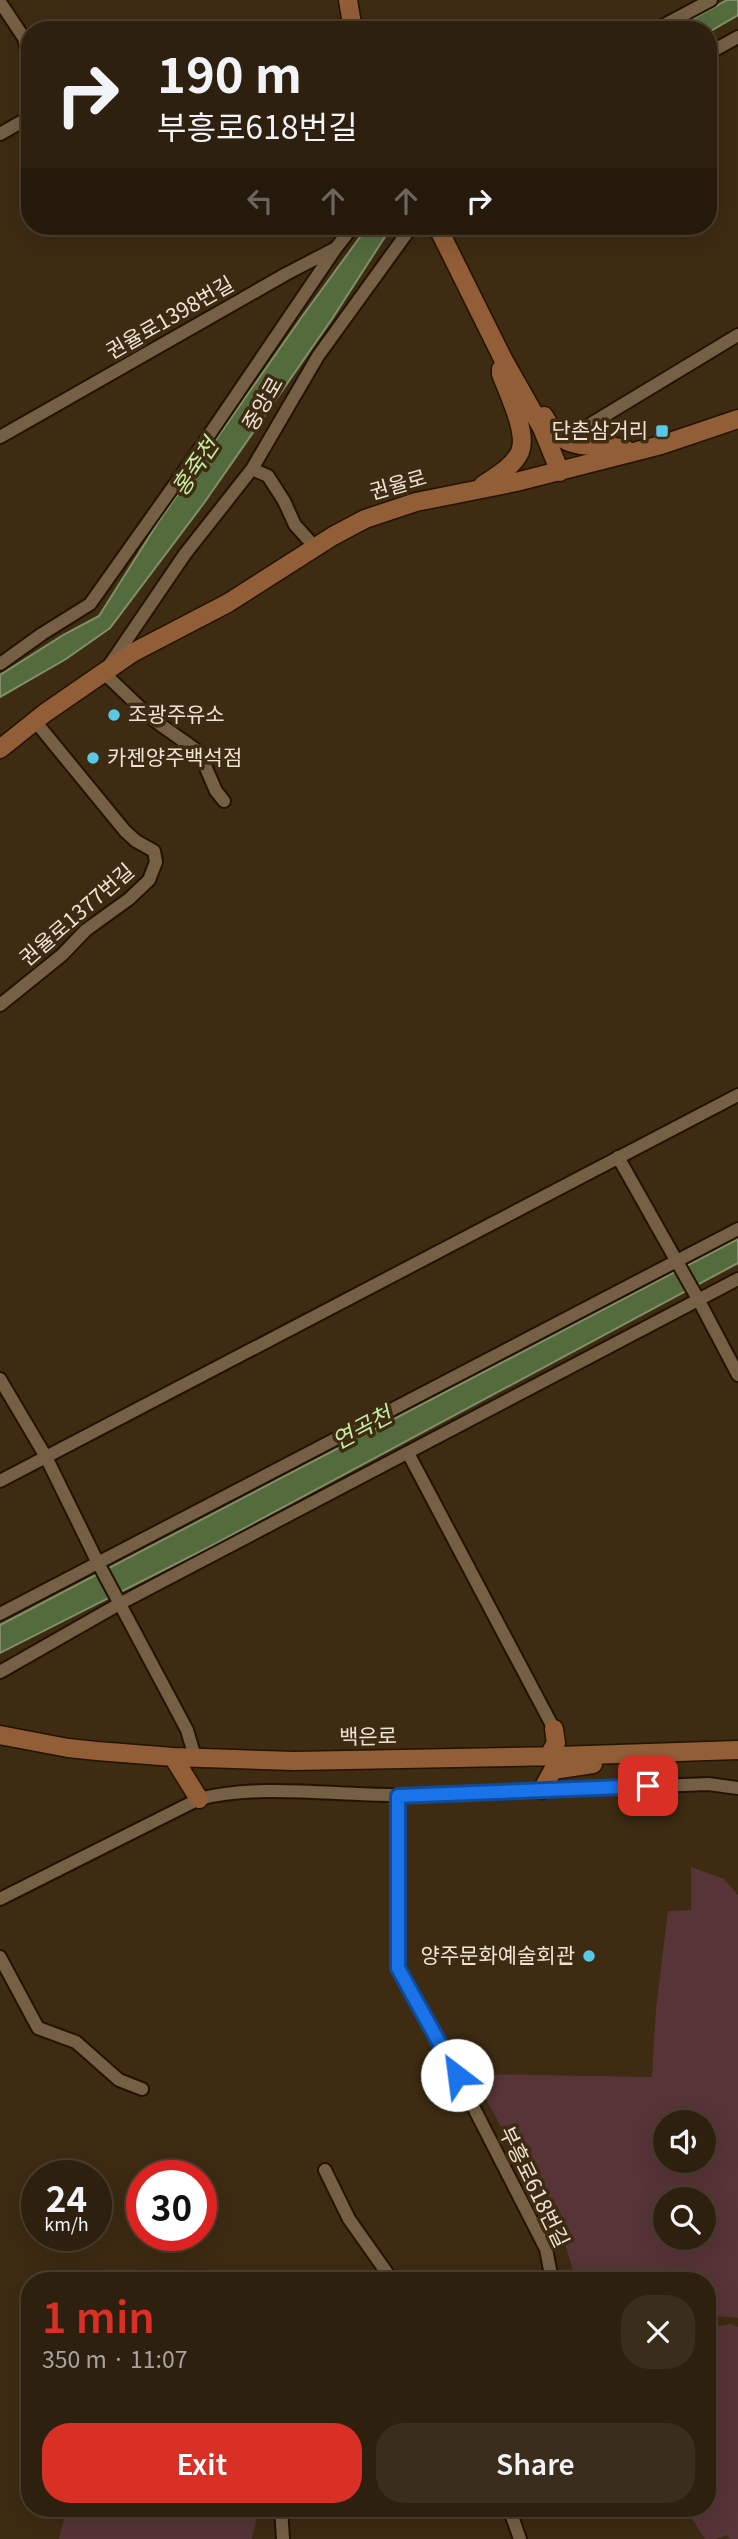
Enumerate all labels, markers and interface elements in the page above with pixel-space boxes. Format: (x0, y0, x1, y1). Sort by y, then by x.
text: 190 m (157, 36, 302, 107)
icon: right (42, 49, 133, 140)
text: 부흥로618번길 (157, 102, 357, 148)
icon: left (241, 182, 279, 220)
icon: ahead (314, 182, 352, 220)
icon: ahead (387, 182, 425, 220)
icon: right (460, 182, 498, 220)
street label: 권율로1398번길 (99, 267, 239, 365)
street label: 중앙로 (234, 370, 289, 436)
place label: 단촌삼거리 (551, 414, 648, 444)
marker: 단촌삼거리 (654, 423, 670, 439)
water label: 홍죽천 (161, 428, 227, 502)
street label: 권율로 (365, 461, 429, 505)
place label: 조광주유소 (128, 698, 225, 728)
marker: 조광주유소 (106, 707, 122, 723)
place label: 카젠양주백석점 (107, 741, 242, 771)
marker: 카젠양주백석점 (85, 750, 101, 766)
street label: 권율로1377번길 (12, 855, 140, 972)
water label: 연곡천 (325, 1395, 400, 1456)
street label: 백은로 (339, 1719, 397, 1751)
pin (618, 1756, 678, 1816)
icon: arrive (629, 1767, 667, 1805)
place label: 양주문화예술회관 (420, 1939, 575, 1969)
marker: 양주문화예술회관 (581, 1948, 597, 1964)
position arrow (420, 2038, 494, 2112)
map controls (653, 2110, 716, 2250)
button: sound (653, 2110, 716, 2173)
street label: 부흥로618번길 (493, 2120, 578, 2252)
speed limit sign: 30 (126, 2160, 217, 2251)
text: 24 (46, 2171, 87, 2222)
button: search (653, 2187, 716, 2250)
text: km/h (44, 2210, 89, 2236)
text: 1 min (42, 2284, 155, 2345)
button: close (621, 2295, 695, 2369)
text: 350 m · 11:07 (42, 2341, 187, 2375)
button: Exit (42, 2423, 362, 2503)
button: Share (376, 2423, 695, 2503)

